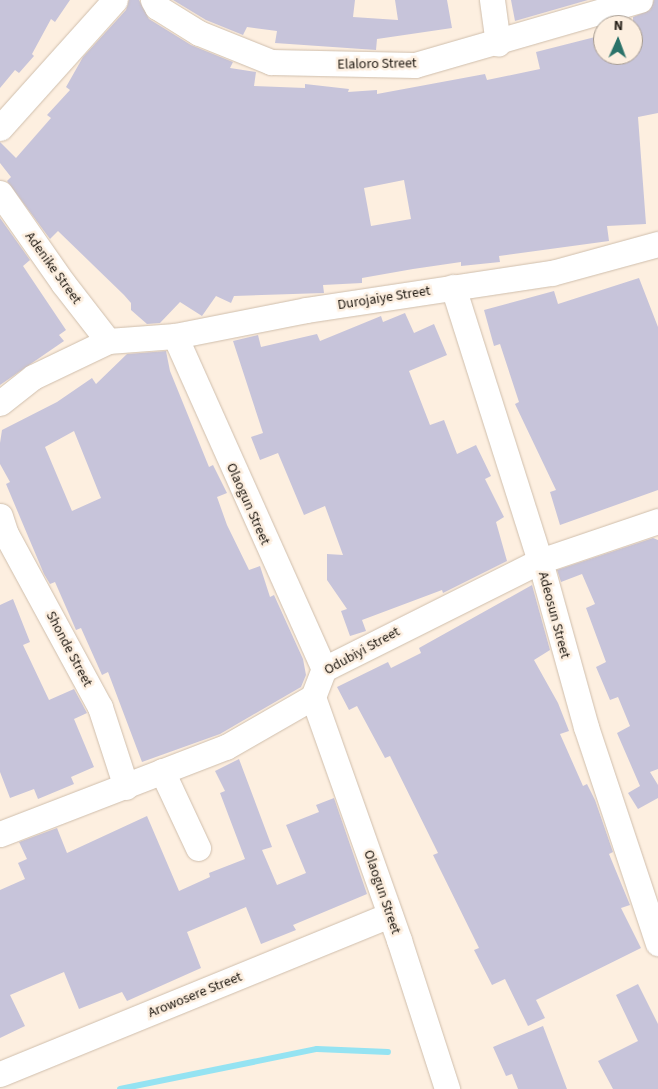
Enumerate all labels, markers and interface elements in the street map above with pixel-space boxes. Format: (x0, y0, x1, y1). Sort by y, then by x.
north arrow (593, 15, 643, 65)
text: N (613, 16, 623, 36)
street label: Elaloro Street (337, 55, 417, 73)
street label: Adenike Street (21, 229, 85, 307)
street label: Durojaiye Street (336, 282, 432, 314)
street label: Olaogun Street (222, 461, 274, 547)
street label: Adeosun Street (534, 570, 574, 660)
street label: Shonde Street (42, 608, 96, 690)
street label: Odubiyi Street (321, 623, 403, 679)
street label: Olaogun Street (360, 848, 404, 936)
street label: Arowosere Street (146, 969, 244, 1021)

